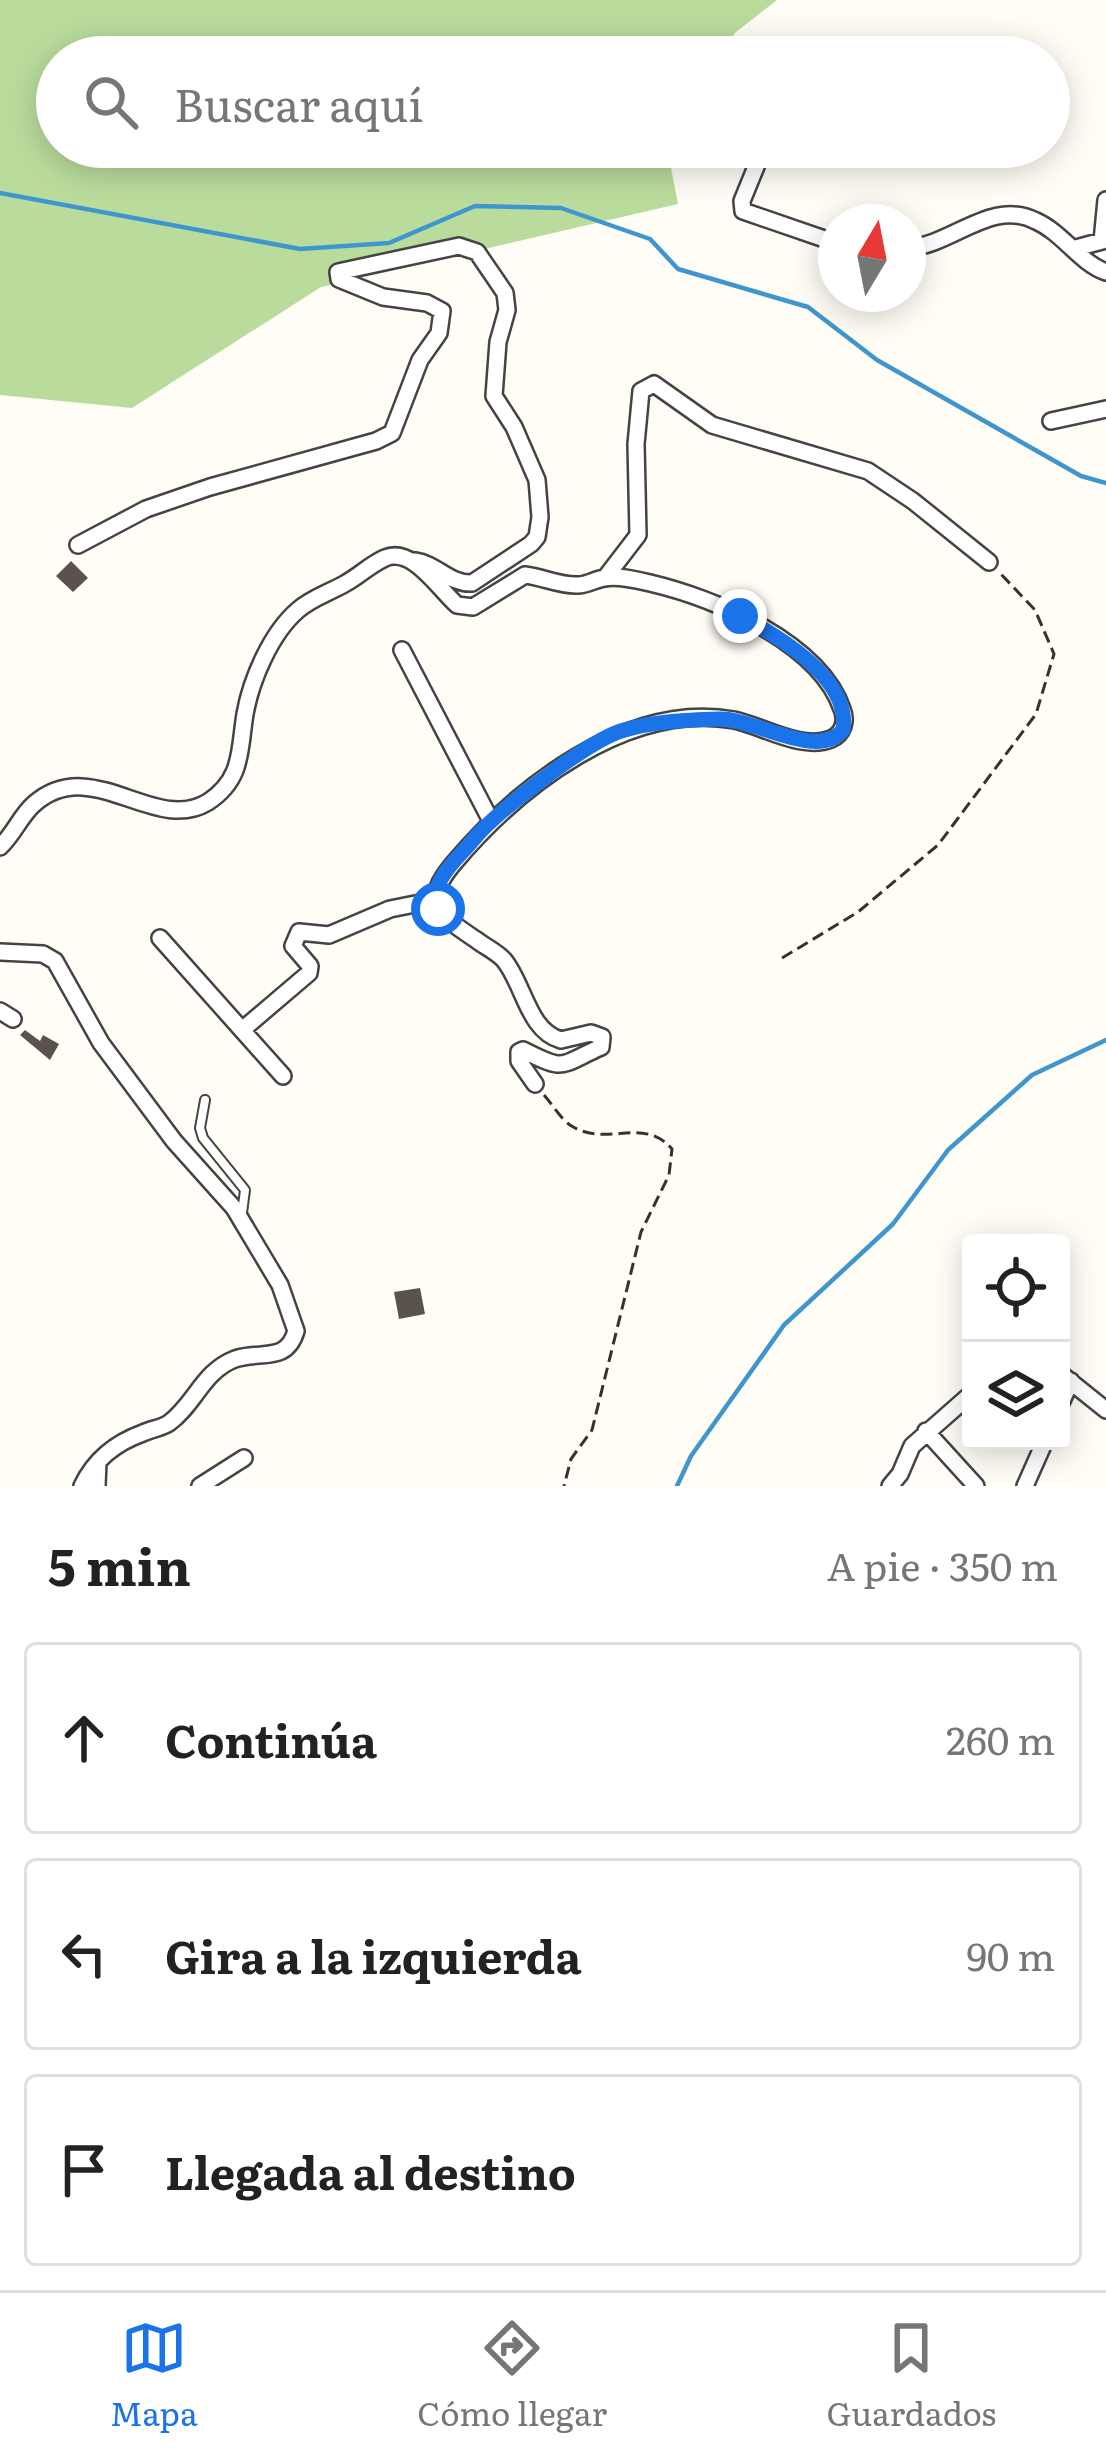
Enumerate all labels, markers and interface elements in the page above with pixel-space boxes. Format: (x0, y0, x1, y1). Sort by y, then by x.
search box (36, 36, 1070, 168)
icon: search (78, 69, 144, 135)
text: Buscar aquí (174, 69, 423, 136)
north arrow (818, 204, 926, 312)
route end (713, 589, 767, 643)
route start (411, 882, 465, 936)
map controls (962, 1234, 1070, 1450)
button: locate (962, 1234, 1070, 1342)
button: layers (962, 1342, 1070, 1450)
text: 5 min (48, 1526, 191, 1602)
text: A pie · 350 m (827, 1535, 1058, 1593)
icon: ahead (51, 1705, 117, 1771)
text: Continúa (165, 1705, 377, 1772)
text: 260 m (946, 1709, 1055, 1767)
icon: left (51, 1921, 117, 1987)
text: Gira a la izquierda (165, 1921, 581, 1988)
text: 90 m (966, 1925, 1055, 1983)
icon: arrive (51, 2137, 117, 2203)
text: Llegada al destino (165, 2137, 576, 2204)
tab: Mapa (110, 2315, 198, 2436)
tab: Cómo llegar (417, 2315, 607, 2436)
tab: Guardados (826, 2315, 996, 2436)

